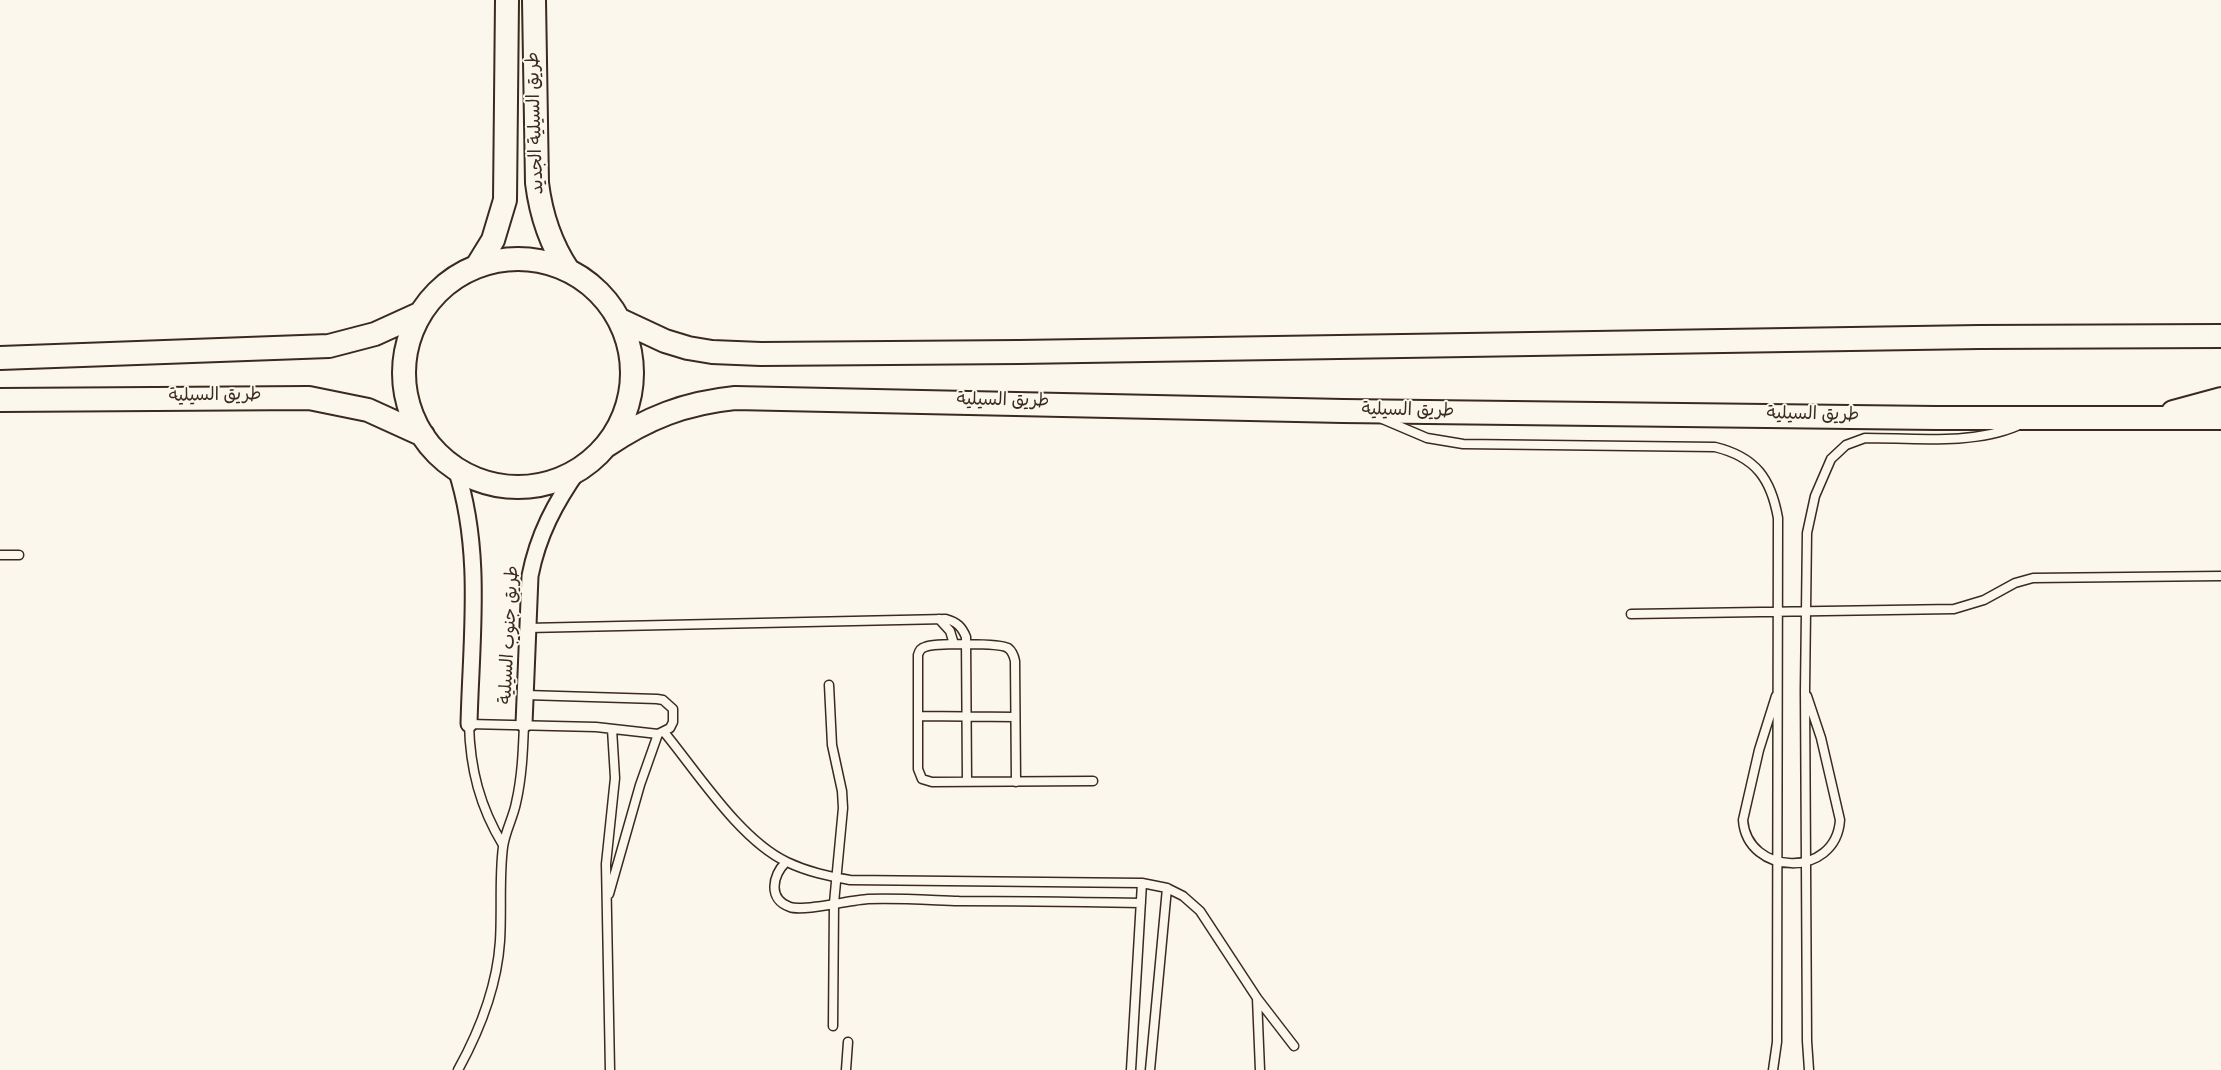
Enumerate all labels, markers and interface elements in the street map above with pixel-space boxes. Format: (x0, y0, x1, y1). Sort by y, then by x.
street label: طريق السيلية الجديد (524, 51, 550, 195)
street label: طريق السيلية (168, 385, 262, 409)
street label: طريق السيلية (956, 390, 1050, 414)
street label: طريق السيلية (1361, 400, 1455, 424)
street label: طريق السيلية (1766, 404, 1860, 428)
street label: طريق جنوب السيلية (497, 565, 525, 705)

